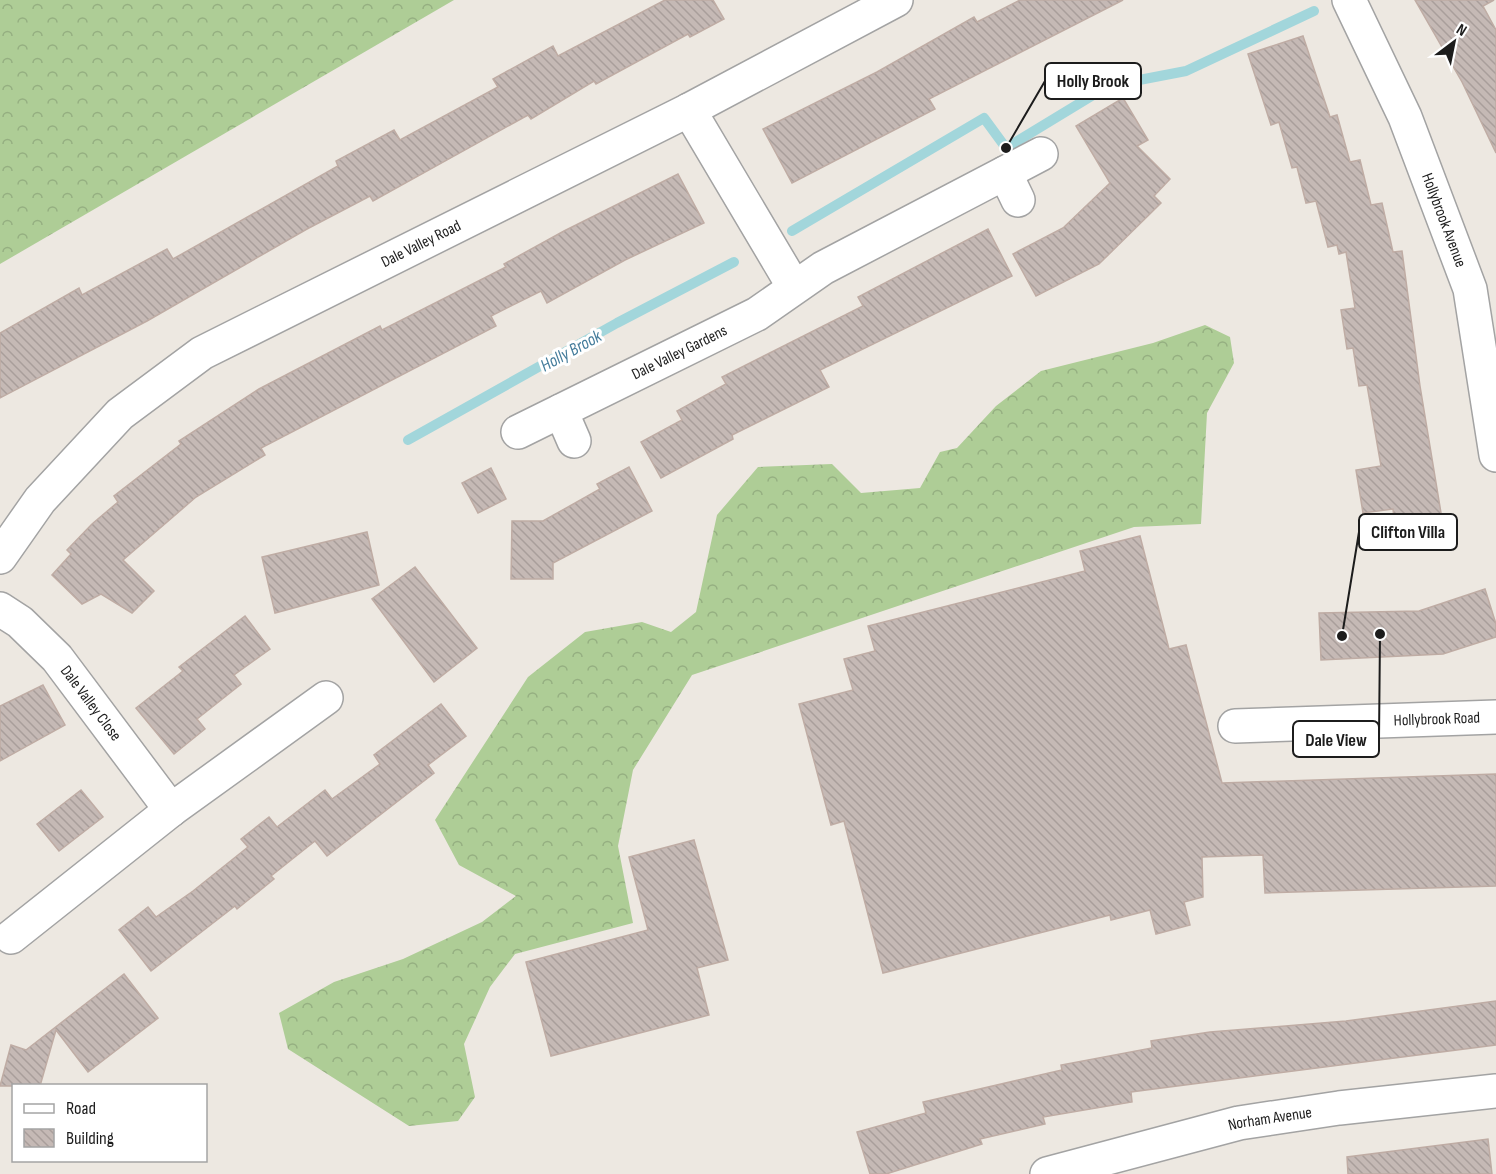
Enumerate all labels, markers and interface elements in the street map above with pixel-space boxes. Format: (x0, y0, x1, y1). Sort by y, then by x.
north arrow (1424, 12, 1484, 72)
text: N (1452, 20, 1470, 41)
callout: Holly Brook (1045, 63, 1141, 99)
text: Holly Brook (1057, 71, 1130, 92)
street label: Hollybrook Avenue (1418, 170, 1470, 270)
street label: Dale Valley Road (378, 216, 464, 272)
street label: Dale Valley Gardens (629, 321, 730, 384)
water label: Holly Brook (537, 325, 606, 376)
callout: Clifton Villa (1359, 514, 1457, 550)
text: Clifton Villa (1371, 522, 1445, 543)
street label: Dale Valley Close (56, 662, 125, 745)
street label: Hollybrook Road (1393, 708, 1480, 730)
callout: Dale View (1293, 721, 1379, 757)
text: Dale View (1305, 730, 1367, 751)
legend (12, 1084, 207, 1162)
text: Road (66, 1098, 96, 1119)
street label: Norham Avenue (1226, 1103, 1313, 1135)
text: Building (66, 1128, 114, 1149)

